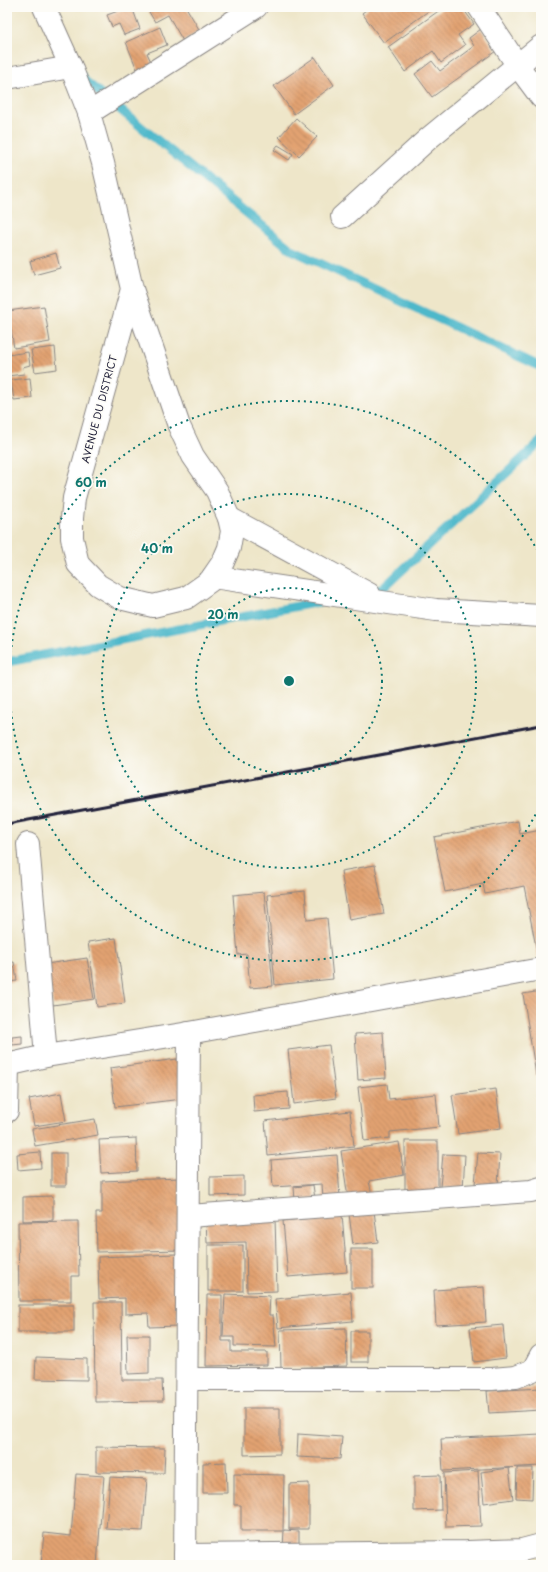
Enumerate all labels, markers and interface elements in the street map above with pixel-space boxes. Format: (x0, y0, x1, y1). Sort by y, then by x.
street label: AVENUE DU DISTRICT (77, 353, 120, 465)
text: 60 m (75, 473, 107, 491)
text: 40 m (141, 539, 173, 557)
text: 20 m (207, 605, 239, 623)
centre of rings (282, 674, 296, 688)

